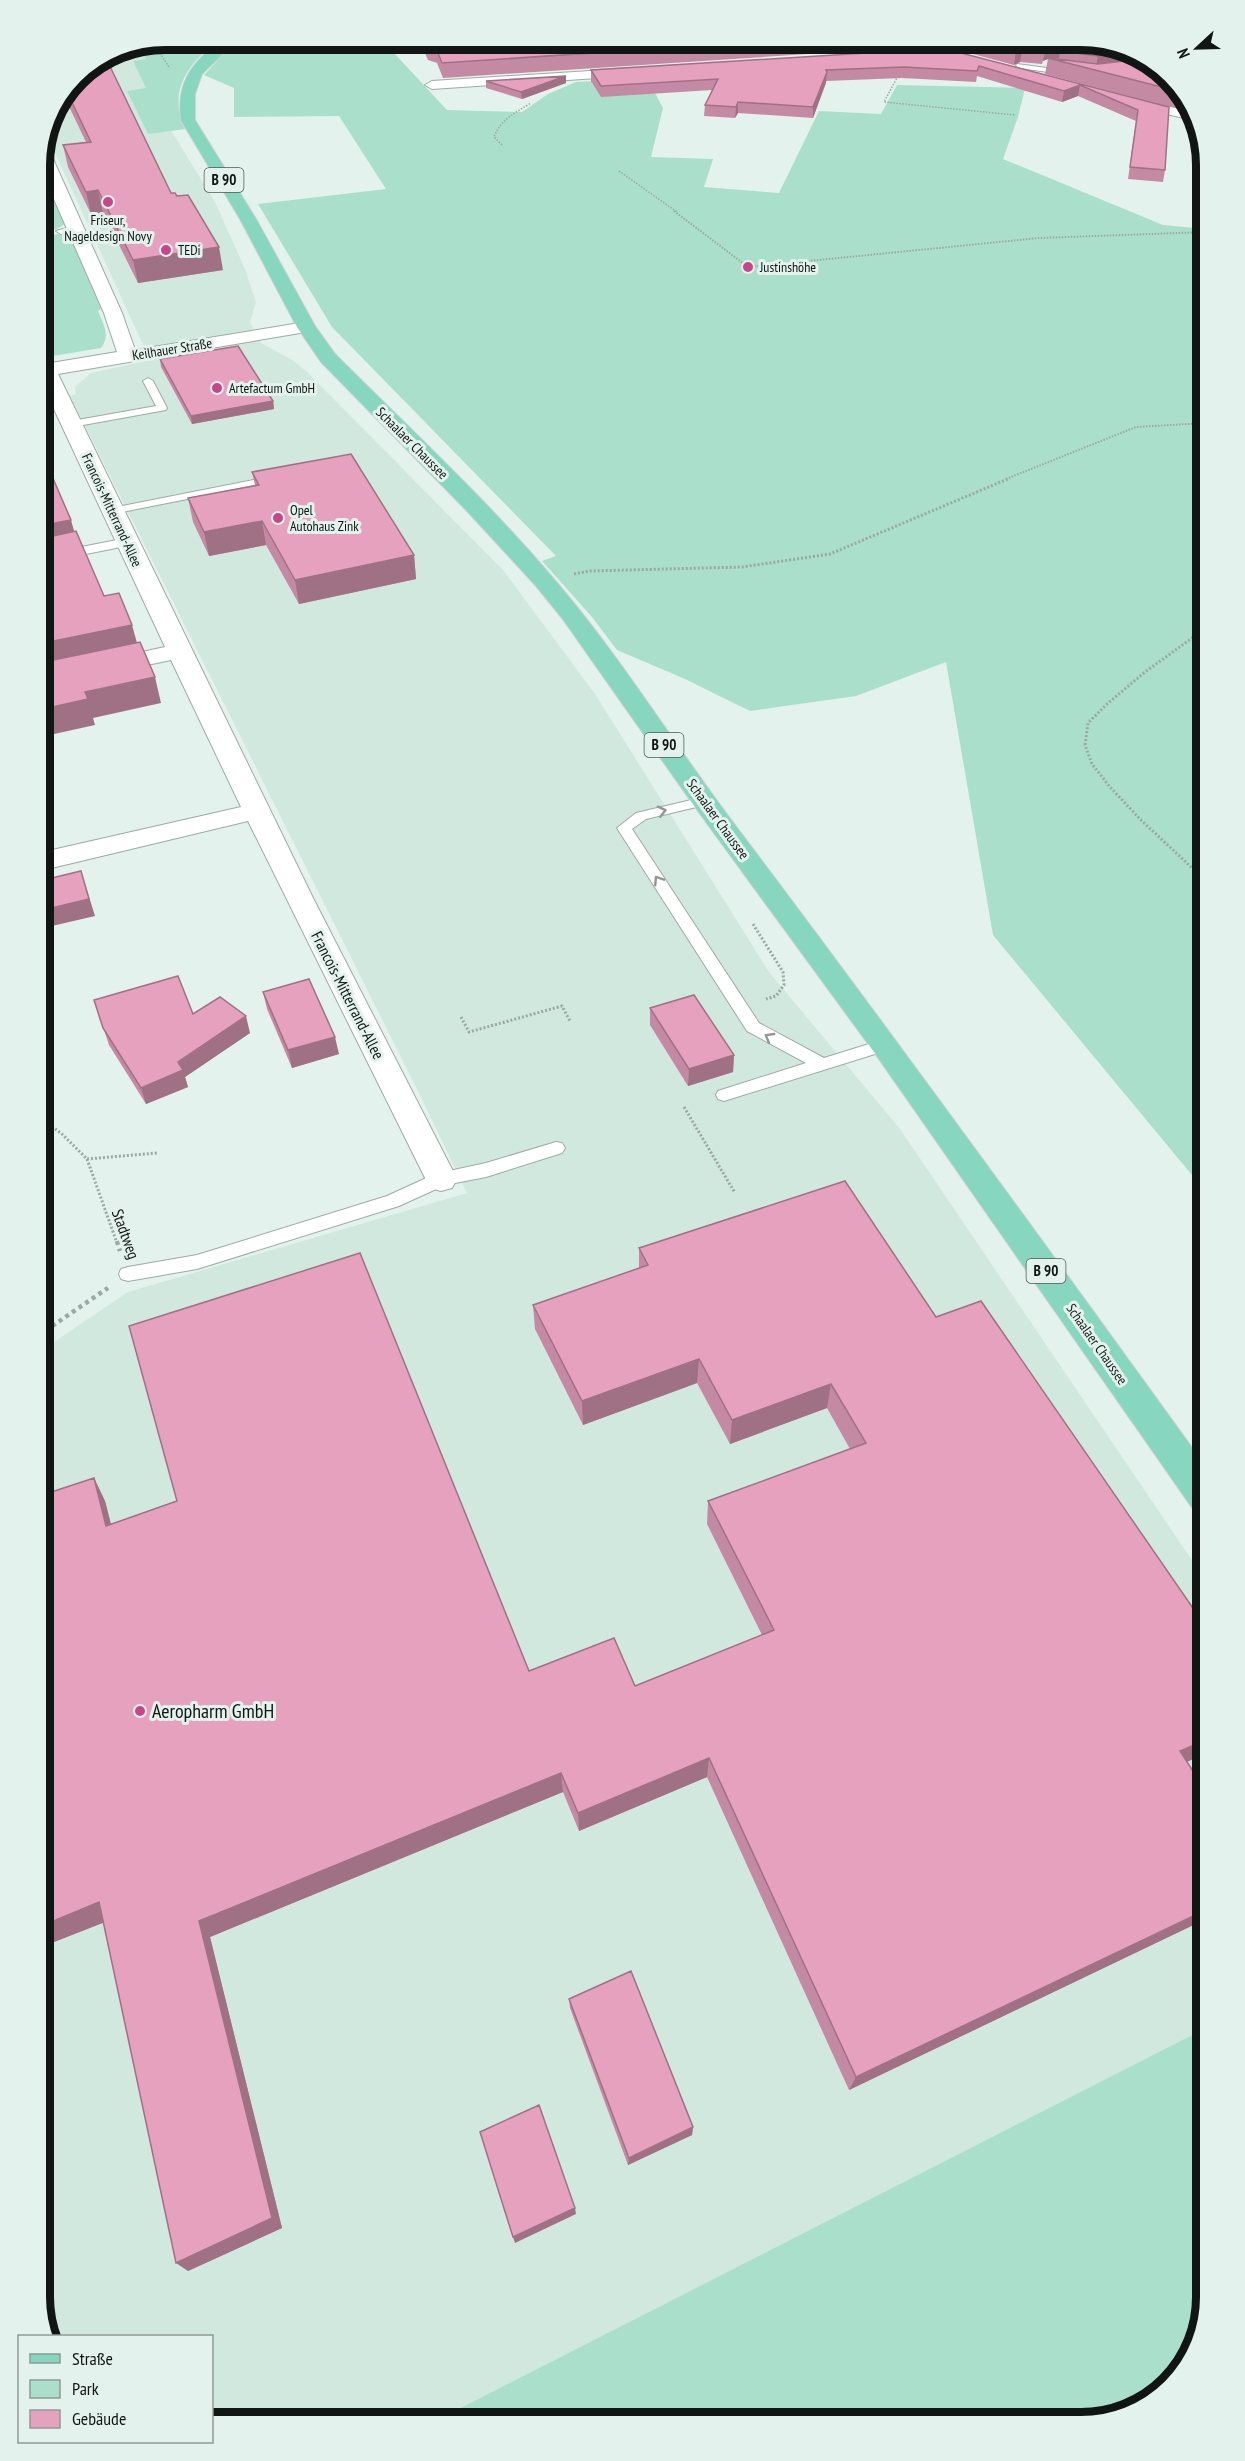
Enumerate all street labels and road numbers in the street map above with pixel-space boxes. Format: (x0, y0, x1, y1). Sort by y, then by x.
road number: B 90 (204, 168, 244, 192)
street label: Keilhauer Straße (131, 334, 213, 364)
street label: Schaalaer Chaussee (372, 403, 452, 483)
street label: Francois-Mitterrand-Allee (78, 450, 146, 570)
road number: B 90 (644, 733, 684, 757)
street label: Schaalaer Chaussee (683, 775, 753, 863)
street label: Francois-Mitterrand-Allee (307, 928, 389, 1062)
street label: Stadtweg (108, 1206, 144, 1262)
road number: B 90 (1026, 1259, 1066, 1283)
street label: Schaalaer Chaussee (1062, 1300, 1132, 1388)

